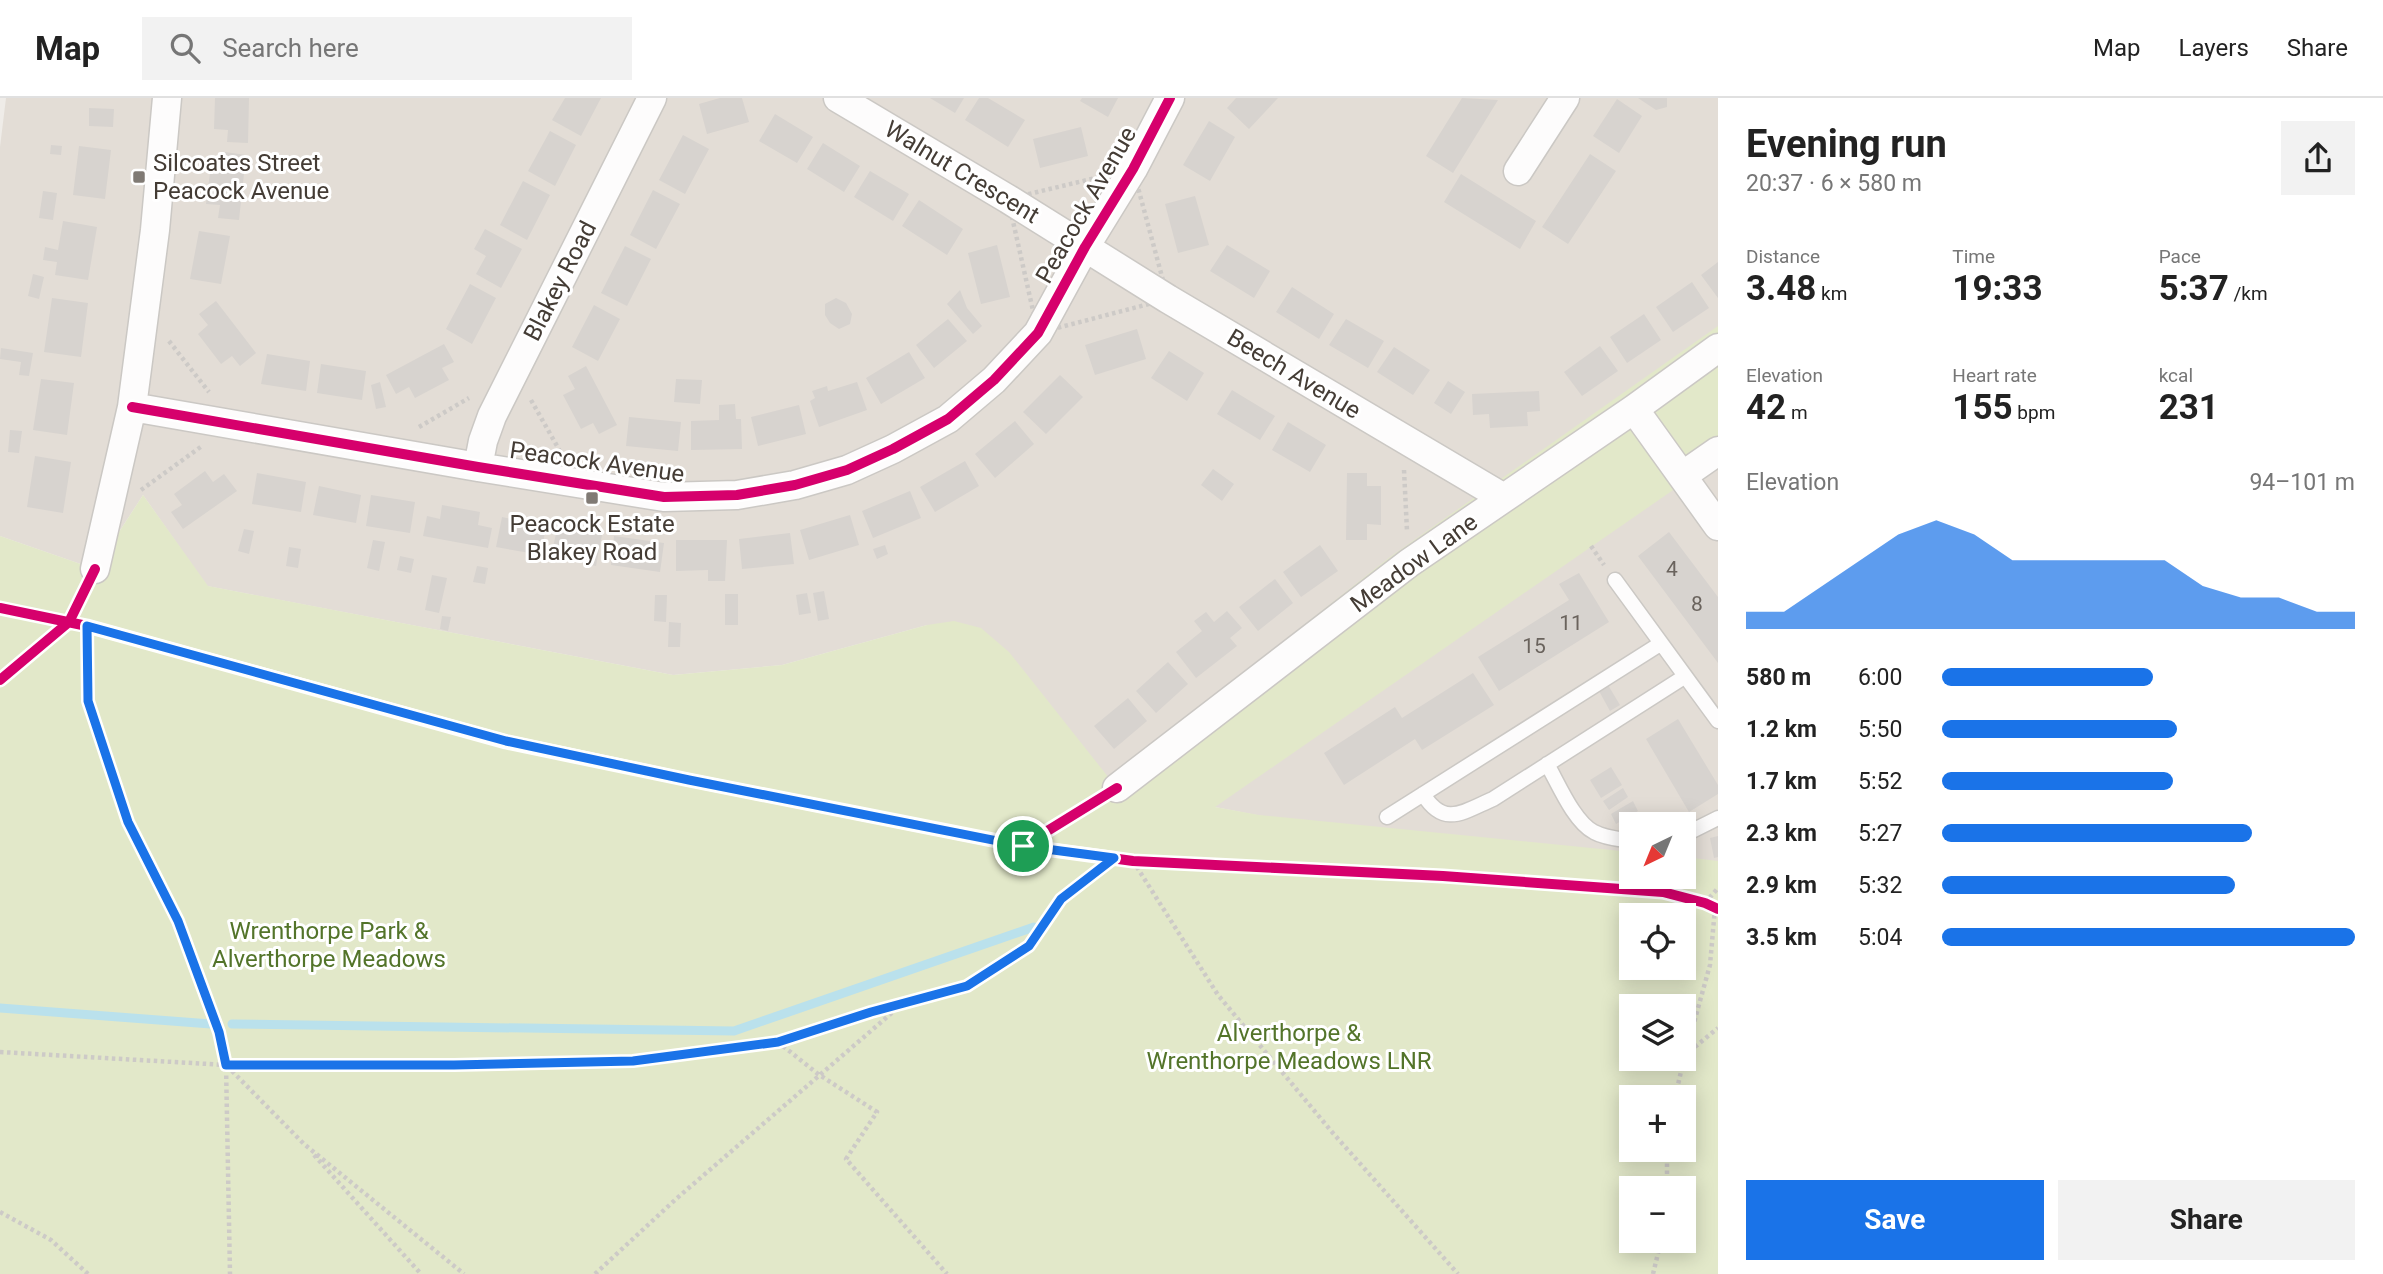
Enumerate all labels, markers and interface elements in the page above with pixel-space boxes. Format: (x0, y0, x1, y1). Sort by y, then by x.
search box (142, 17, 632, 80)
text: Map (35, 29, 100, 68)
icon: search (166, 29, 204, 67)
text: Search here (222, 33, 359, 63)
text: Map (2093, 34, 2141, 62)
text: Layers (2179, 34, 2249, 62)
text: Share (2287, 34, 2348, 62)
street label: Walnut Crescent (880, 115, 1044, 229)
button: share (2281, 121, 2355, 195)
street label: Peacock Avenue (1030, 122, 1142, 288)
text: Evening run (1746, 122, 1947, 166)
place label: Silcoates Street Peacock Avenue (153, 149, 329, 205)
marker: Silcoates Street Peacock Avenue (131, 169, 147, 185)
text: 20:37 · 6 × 580 m (1746, 170, 1922, 197)
street label: Blakey Road (518, 216, 602, 346)
text: Distance (1746, 245, 1820, 268)
text: Time (1952, 245, 1995, 268)
text: Pace (2159, 245, 2201, 268)
text: 3.48 (1746, 268, 1816, 309)
text: 19:33 (1952, 268, 2043, 309)
text: 5:37 (2159, 268, 2229, 309)
text: km (1816, 282, 1847, 305)
text: /km (2229, 282, 2268, 305)
street label: Beech Avenue (1222, 323, 1366, 425)
text: Elevation (1746, 364, 1823, 387)
text: Heart rate (1952, 364, 2037, 387)
text: kcal (2159, 364, 2193, 387)
text: 42 (1746, 387, 1786, 428)
text: 155 (1952, 387, 2013, 428)
text: 231 (2159, 387, 2219, 428)
text: m (1786, 401, 1808, 424)
text: bpm (2013, 401, 2055, 424)
street label: Peacock Avenue (508, 436, 686, 488)
text: Elevation (1746, 469, 1839, 496)
text: 94–101 m (2249, 469, 2355, 496)
marker: Peacock Estate Blakey Road (584, 490, 600, 506)
street label: Meadow Lane (1345, 508, 1483, 618)
place label: Peacock Estate Blakey Road (509, 510, 675, 566)
house number: 4 (1666, 557, 1678, 581)
house number: 8 (1691, 592, 1703, 616)
house number: 11 (1559, 611, 1583, 635)
house number: 15 (1522, 634, 1546, 658)
text: 580 m (1746, 664, 1811, 691)
text: 6:00 (1858, 664, 1902, 691)
text: 1.2 km (1746, 716, 1817, 743)
text: 5:50 (1858, 716, 1902, 743)
text: 1.7 km (1746, 768, 1817, 795)
text: 5:52 (1858, 768, 1902, 795)
north arrow (1619, 812, 1696, 889)
map controls (1619, 812, 1696, 1253)
pin (993, 816, 1053, 876)
text: 2.3 km (1746, 820, 1817, 847)
text: 5:27 (1858, 820, 1902, 847)
icon: arrive (1004, 827, 1042, 865)
text: 2.9 km (1746, 872, 1817, 899)
text: 5:32 (1858, 872, 1902, 899)
button: locate (1619, 903, 1696, 980)
park label: Wrenthorpe Park & Alverthorpe Meadows (212, 917, 446, 973)
text: 3.5 km (1746, 924, 1817, 951)
text: 5:04 (1858, 924, 1902, 951)
button: layers (1619, 994, 1696, 1071)
park label: Alverthorpe & Wrenthorpe Meadows LNR (1146, 1019, 1432, 1075)
button: + (1619, 1085, 1696, 1162)
button: − (1619, 1176, 1696, 1253)
button: Save (1746, 1180, 2044, 1260)
button: Share (2058, 1180, 2355, 1260)

